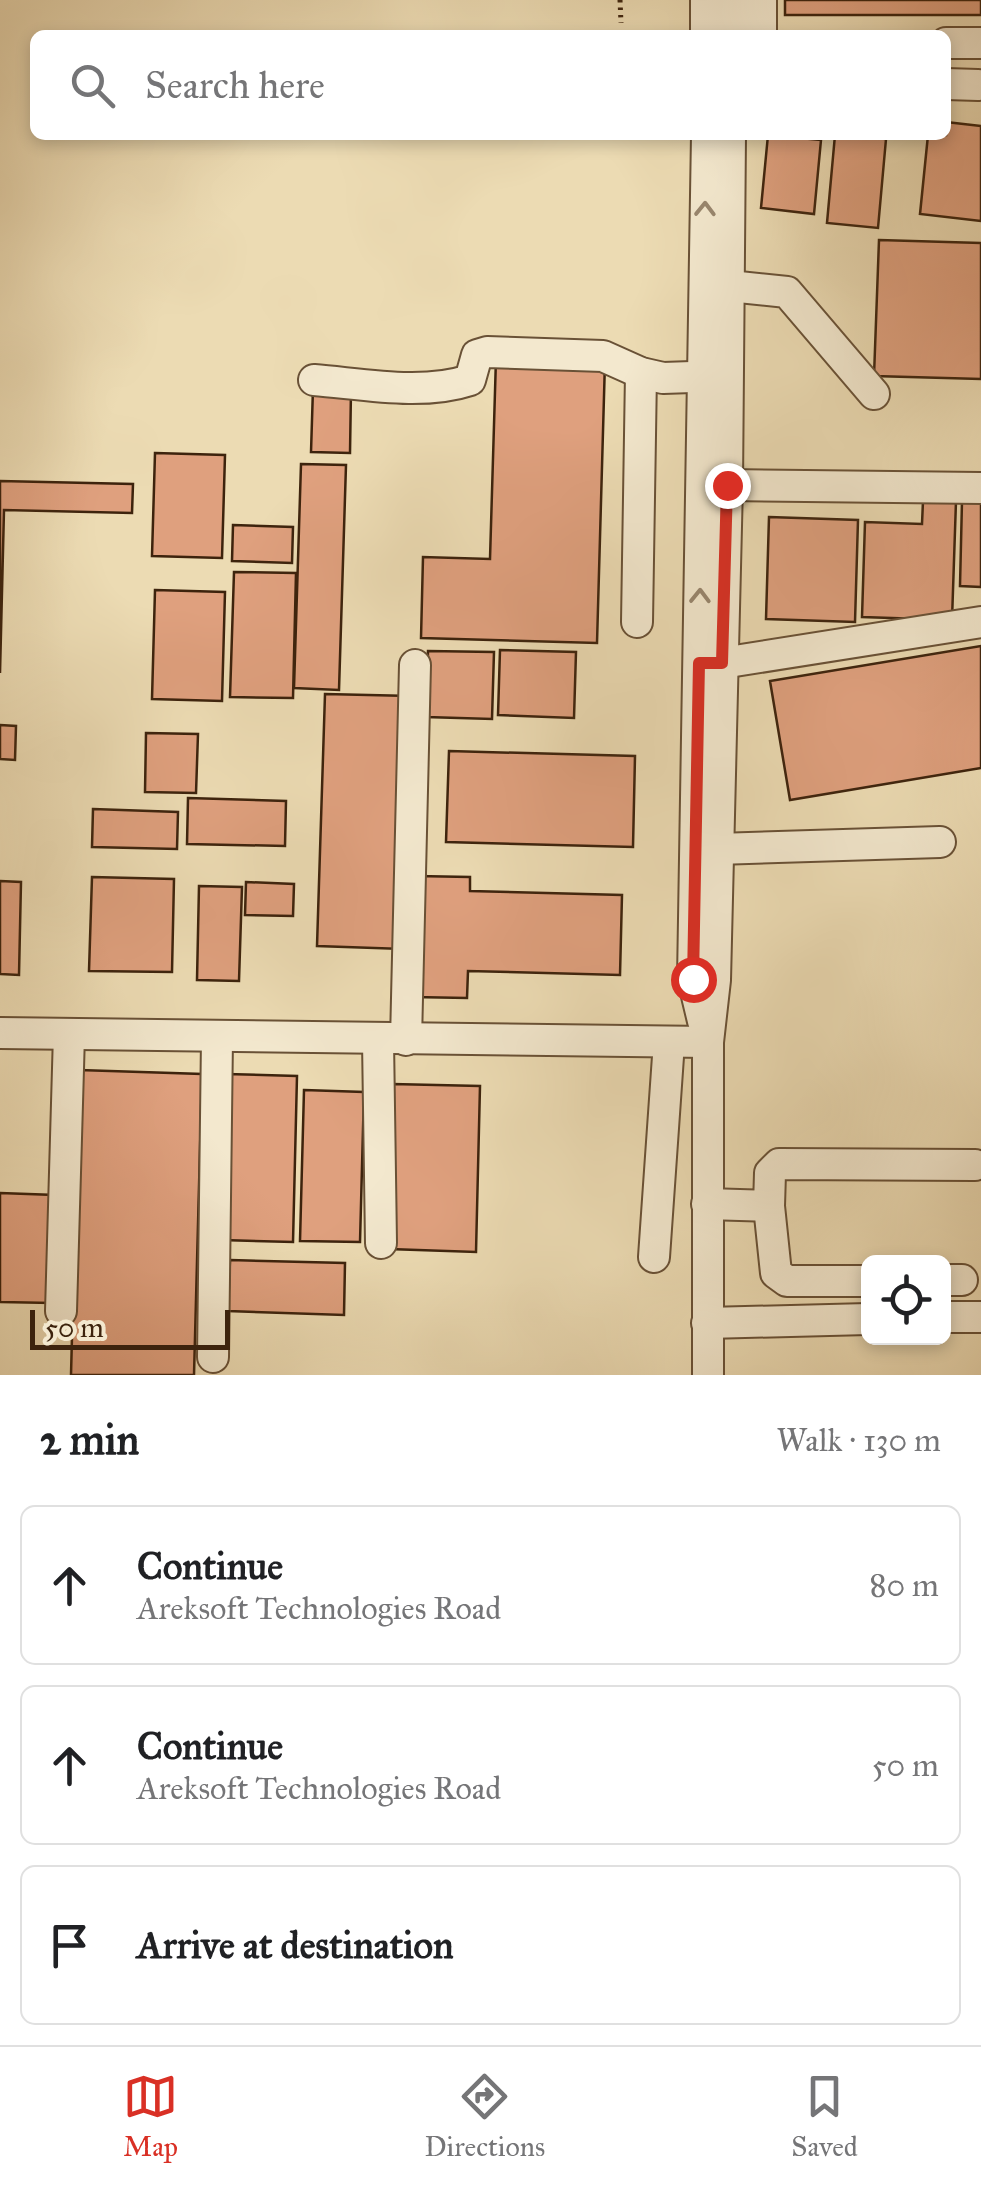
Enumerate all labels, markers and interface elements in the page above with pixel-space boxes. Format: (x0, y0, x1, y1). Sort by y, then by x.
search box (30, 30, 951, 140)
icon: search (65, 58, 120, 113)
text: Search here (145, 62, 325, 108)
one-way arrow (695, 201, 716, 217)
route end (705, 463, 751, 509)
one-way arrow (689, 588, 710, 604)
route start (671, 957, 717, 1003)
map controls (861, 1255, 951, 1345)
button: locate (861, 1255, 951, 1345)
scale bar (30, 1305, 230, 1350)
text: 50 m (45, 1310, 104, 1345)
text: 2 min (40, 1414, 139, 1466)
text: Walk · 130 m (777, 1421, 941, 1460)
text: Continue (137, 1543, 283, 1589)
icon: ahead (42, 1558, 97, 1613)
text: 80 m (870, 1566, 939, 1605)
text: Areksoft Technologies Road (137, 1589, 501, 1628)
text: Continue (137, 1723, 283, 1769)
icon: ahead (42, 1738, 97, 1793)
text: 50 m (872, 1746, 939, 1785)
text: Areksoft Technologies Road (137, 1769, 501, 1808)
icon: arrive (42, 1918, 97, 1973)
text: Arrive at destination (137, 1922, 454, 1968)
tab: Map (123, 2069, 178, 2164)
tab: Directions (424, 2069, 545, 2164)
tab: Saved (791, 2069, 858, 2164)

